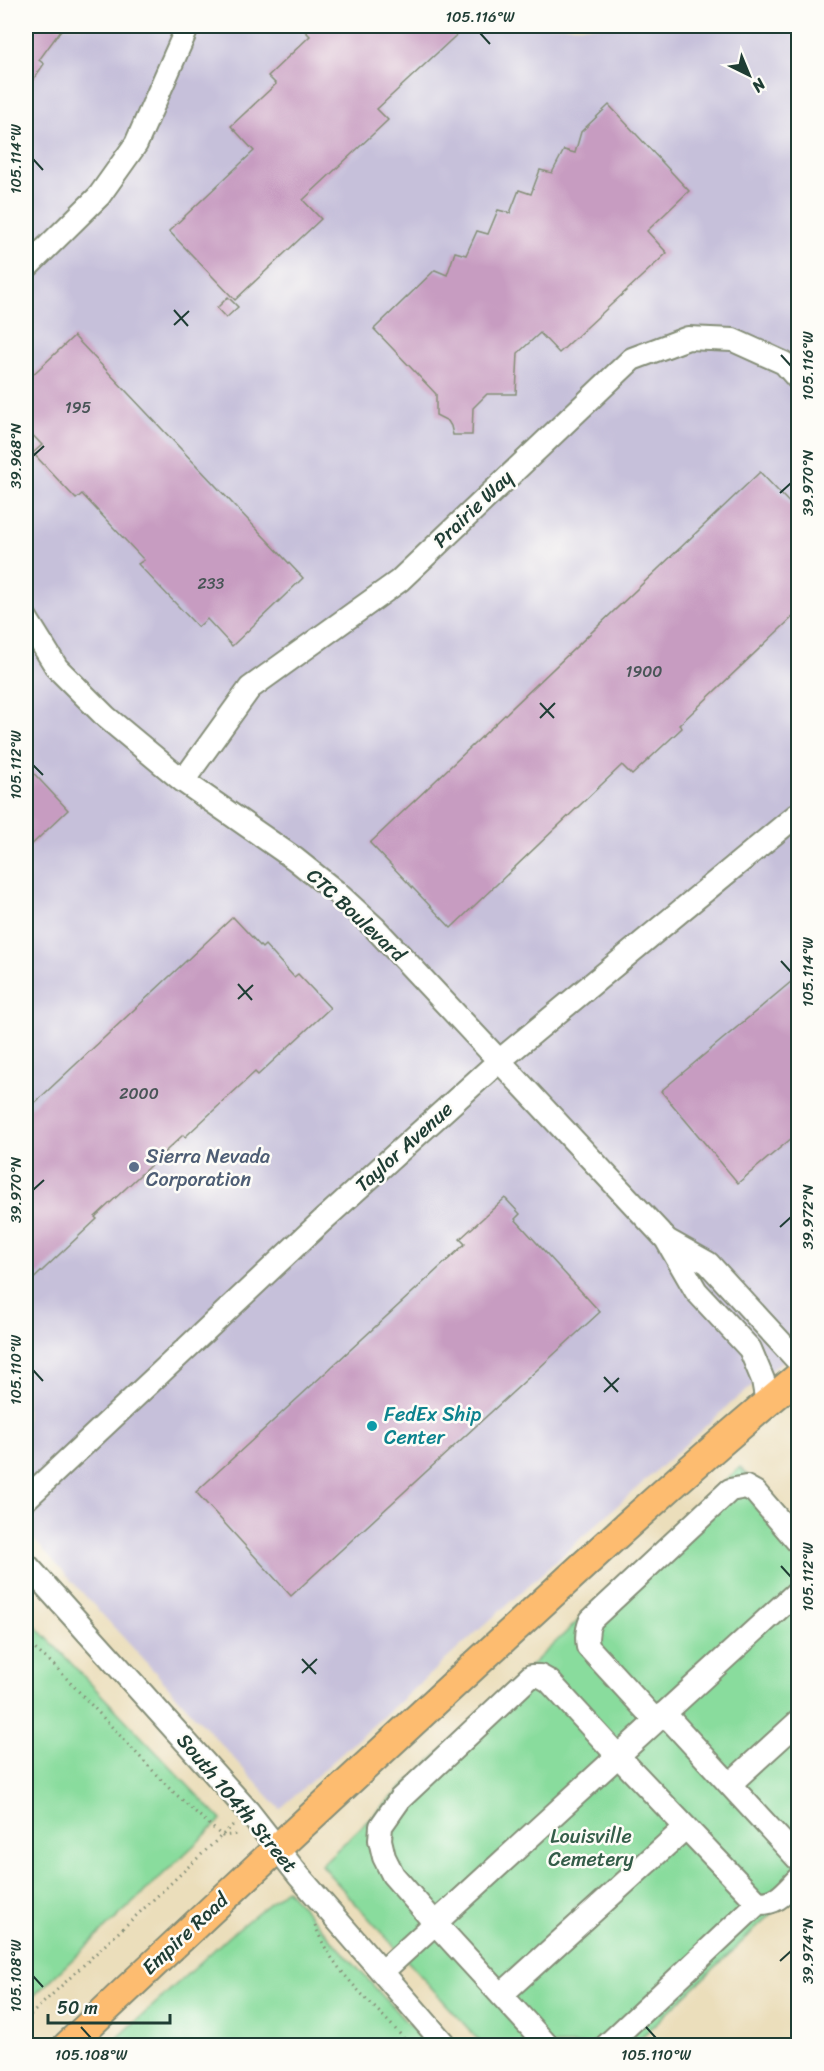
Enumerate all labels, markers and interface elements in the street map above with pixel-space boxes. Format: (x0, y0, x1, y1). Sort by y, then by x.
text: 105.116°W (446, 4, 515, 30)
north arrow (719, 45, 779, 105)
text: N (744, 71, 774, 101)
text: 105.114°W (3, 124, 29, 194)
text: 105.116°W (795, 331, 821, 401)
house number: 195 (65, 393, 91, 422)
text: 39.968°N (3, 423, 29, 489)
text: 39.970°N (795, 449, 821, 516)
street label: Prairie Way (425, 461, 522, 557)
house number: 233 (198, 569, 225, 598)
house number: 1900 (626, 657, 662, 686)
text: 105.112°W (3, 730, 29, 800)
street label: CTC Boulevard (298, 859, 415, 972)
text: 105.114°W (795, 937, 821, 1007)
house number: 2000 (119, 1079, 159, 1108)
street label: Taylor Avenue (347, 1093, 461, 1201)
place label: Sierra Nevada Corporation (146, 1139, 270, 1197)
text: 39.970°N (3, 1156, 29, 1223)
marker: Sierra Nevada Corporation (127, 1160, 141, 1174)
text: 39.972°N (795, 1184, 821, 1250)
text: 105.110°W (3, 1335, 29, 1405)
place label: FedEx Ship Center (384, 1397, 482, 1455)
marker: FedEx Ship Center (365, 1419, 379, 1433)
text: 105.112°W (795, 1542, 821, 1612)
street label: South 104th Street (168, 1725, 307, 1881)
park label: Louisville Cemetery (548, 1819, 634, 1877)
street label: Empire Road (133, 1883, 238, 1984)
text: 39.974°N (795, 1917, 821, 1984)
text: 105.108°W (3, 1939, 29, 2012)
scale bar (48, 1987, 170, 2025)
text: 50 m (57, 1992, 98, 2024)
text: 105.108°W (55, 2042, 128, 2068)
text: 105.110°W (621, 2042, 691, 2068)

